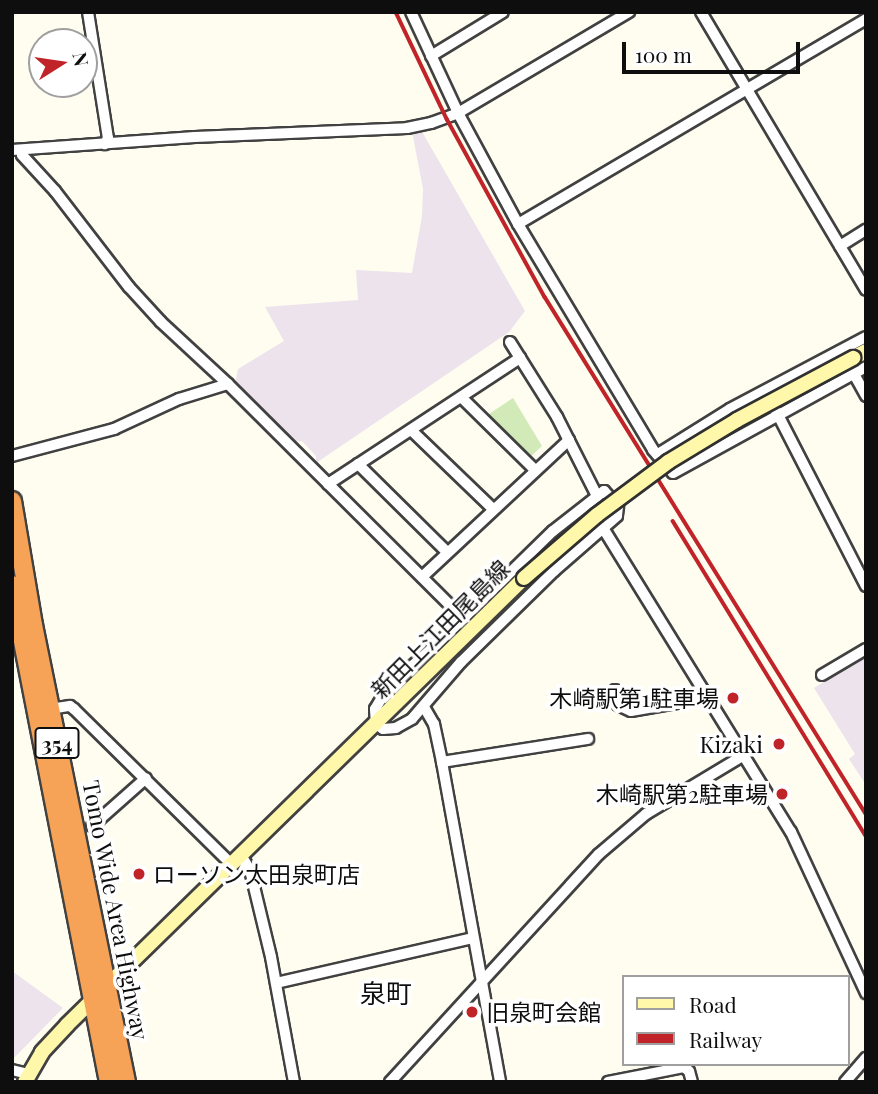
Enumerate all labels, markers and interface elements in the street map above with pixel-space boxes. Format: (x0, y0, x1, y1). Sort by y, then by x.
north arrow (28, 28, 98, 98)
scale bar (626, 28, 804, 72)
text: 100 m (635, 40, 692, 68)
text: N (67, 50, 96, 68)
street label: 新田上江田尾島線 (365, 554, 515, 704)
place label: 木崎駅第1駐車場 (549, 684, 719, 712)
marker: 木崎駅第1駐車場 (725, 690, 741, 706)
road number: 354 (34, 726, 80, 760)
place label: Kizaki (699, 730, 763, 758)
marker: Kizaki (769, 734, 789, 754)
street label: Tomo Wide Area Highway (77, 777, 155, 1043)
place label: 木崎駅第2駐車場 (596, 780, 768, 808)
marker: 木崎駅第2駐車場 (774, 786, 790, 802)
place label: ローソン太田泉町店 (153, 860, 360, 888)
marker: ローソン太田泉町店 (131, 866, 147, 882)
legend (622, 975, 850, 1066)
district label: 泉町 (360, 977, 412, 1009)
text: Road (689, 990, 737, 1018)
place label: 旧泉町会館 (486, 998, 601, 1026)
marker: 旧泉町会館 (464, 1004, 480, 1020)
text: Railway (689, 1025, 762, 1053)

